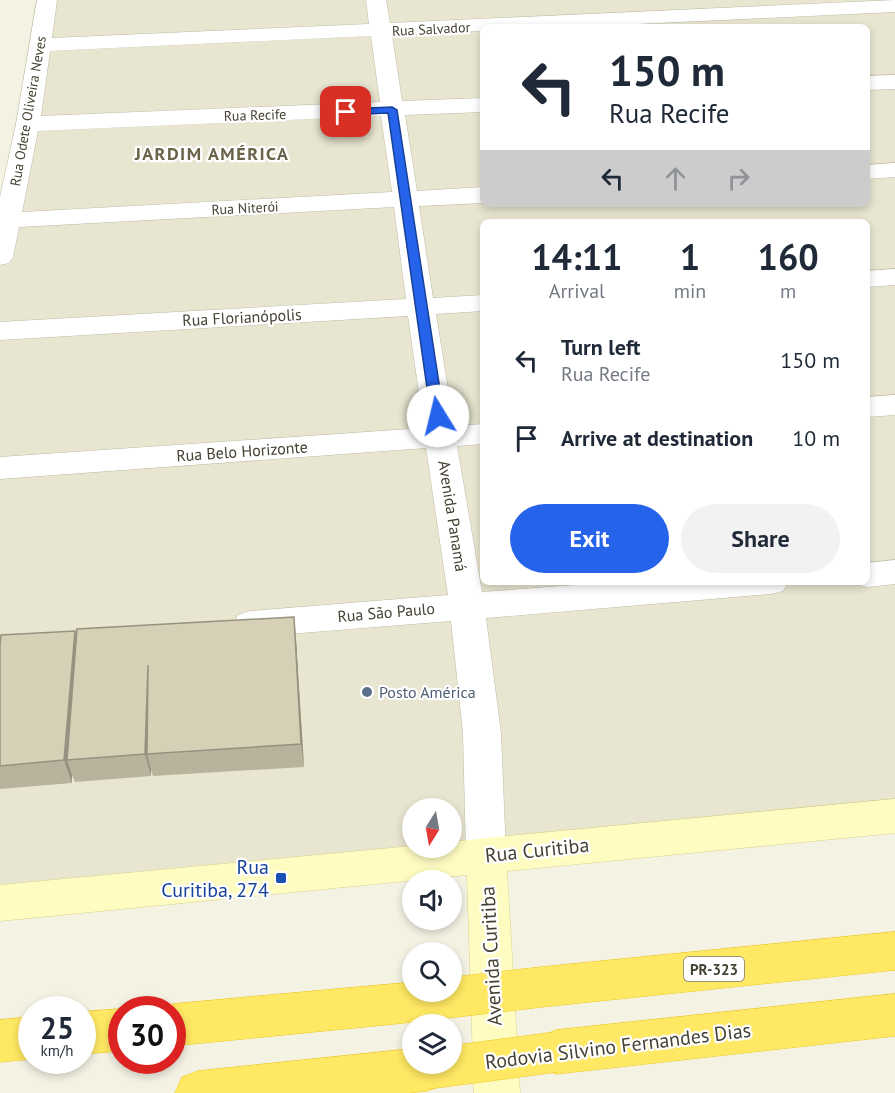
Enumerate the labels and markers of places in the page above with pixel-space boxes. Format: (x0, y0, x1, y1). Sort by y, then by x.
pin (320, 86, 371, 137)
place label: Posto América (379, 682, 476, 702)
marker: Posto América (360, 685, 374, 699)
place label: Rua Curitiba, 274 (161, 854, 269, 903)
marker: Rua Curitiba, 274 (274, 871, 288, 885)

